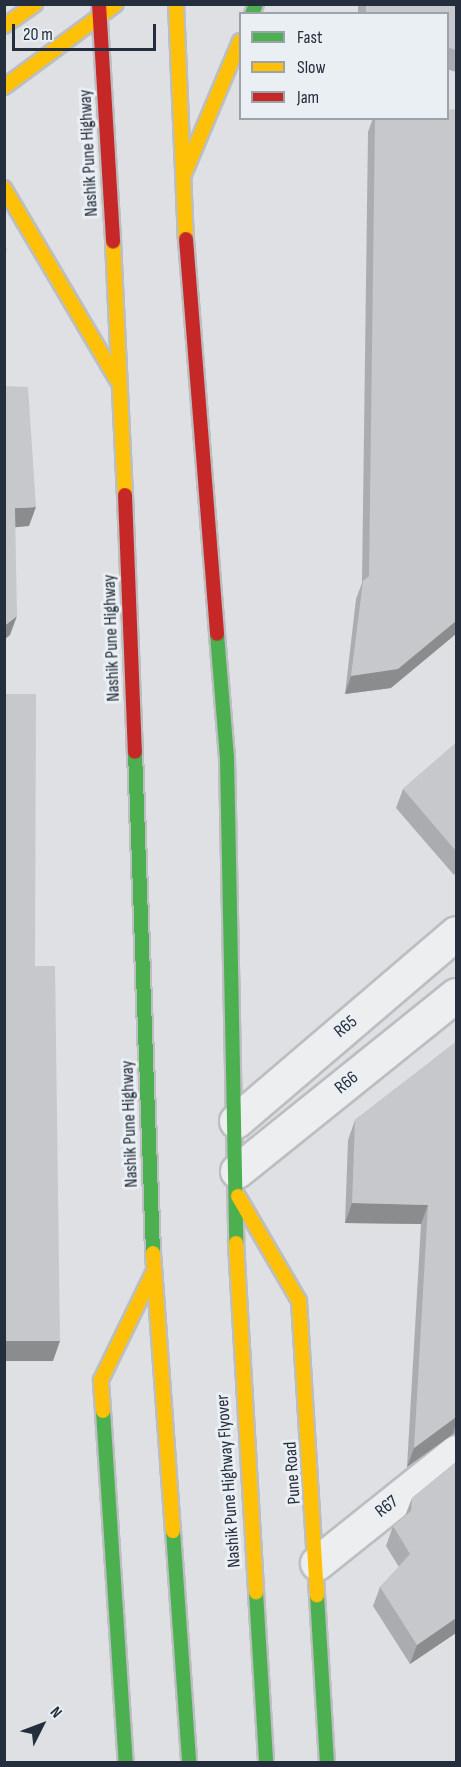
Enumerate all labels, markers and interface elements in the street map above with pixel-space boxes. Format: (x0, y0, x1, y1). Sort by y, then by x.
scale bar (15, 12, 159, 50)
legend (239, 12, 449, 120)
text: 20 m (23, 24, 53, 45)
text: Fast (297, 27, 322, 48)
text: Slow (297, 57, 326, 78)
text: Jam (297, 87, 319, 108)
street label: Nashik Pune Highway (75, 89, 103, 217)
street label: Nashik Pune Highway (99, 574, 125, 702)
street label: R65 (330, 1011, 362, 1043)
street label: Nashik Pune Highway (117, 1060, 143, 1188)
street label: R66 (331, 1067, 363, 1099)
street label: Nashik Pune Highway Flyover (212, 1394, 246, 1568)
street label: Pune Road (280, 1441, 306, 1505)
street label: R67 (371, 1491, 403, 1523)
north arrow (12, 1695, 72, 1755)
text: N (46, 1703, 66, 1722)

